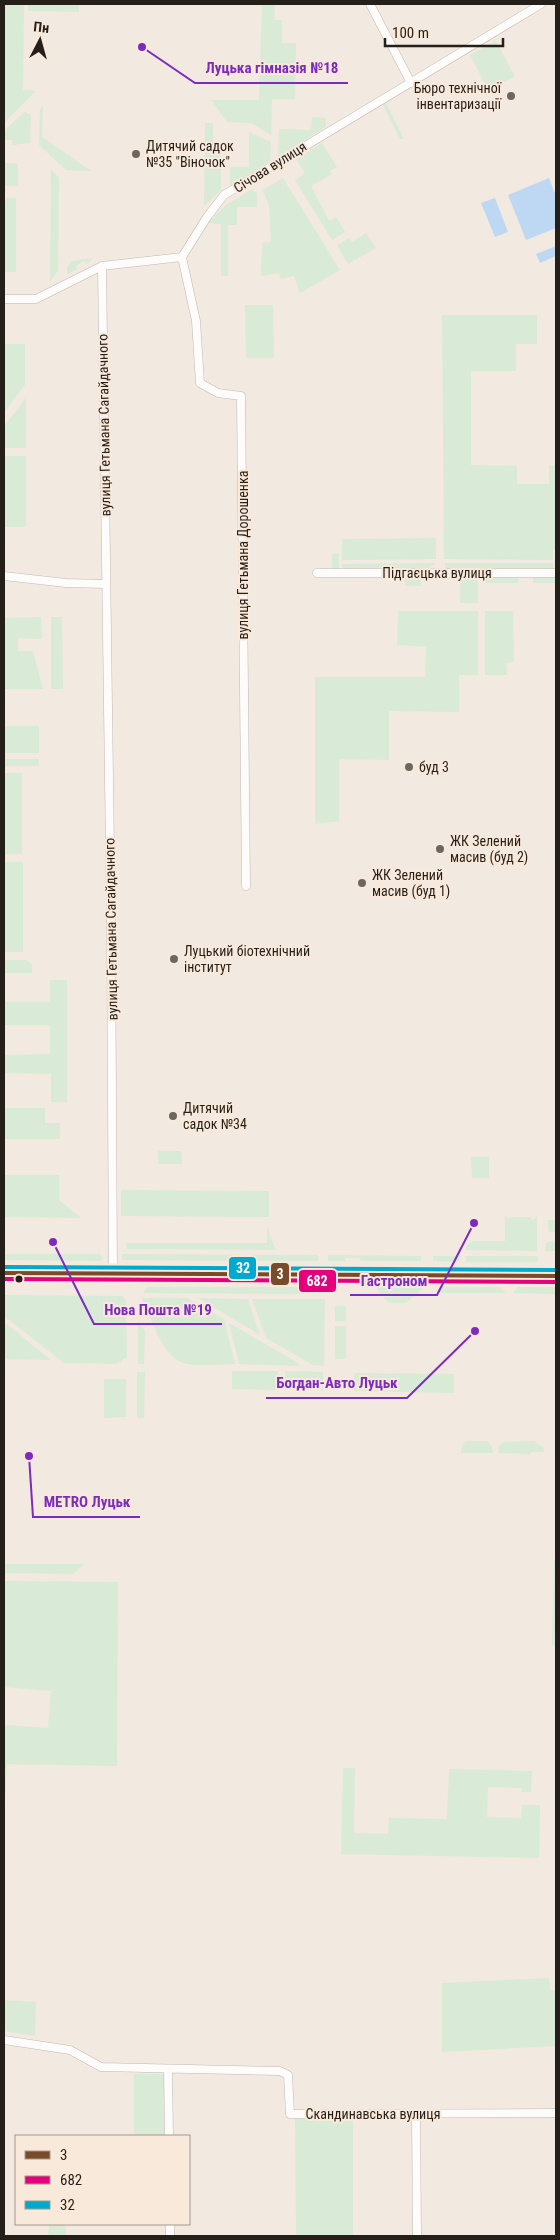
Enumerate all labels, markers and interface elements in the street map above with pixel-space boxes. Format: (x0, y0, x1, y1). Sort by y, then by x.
north arrow (15, 15, 65, 65)
scale bar (385, 15, 502, 47)
text: Пн (33, 18, 50, 36)
text: 100 m (392, 24, 429, 42)
callout: Луцька гімназія №18 (195, 53, 348, 83)
text: Луцька гімназія №18 (206, 59, 338, 77)
place label: Бюро технічної інвентаризації (414, 80, 502, 112)
marker: Бюро технічної інвентаризації (505, 90, 517, 102)
place label: Дитячий садок №35 "Віночок" (146, 138, 234, 170)
street label: Січова вулиця (231, 138, 309, 196)
marker: Дитячий садок №35 "Віночок" (130, 148, 142, 160)
street label: вулиця Гетьмана Сагайдачного (94, 334, 114, 516)
street label: вулиця Гетьмана Дорошенка (235, 471, 251, 639)
street label: Підгаєцька вулиця (382, 565, 492, 581)
place label: буд 3 (419, 759, 449, 775)
marker: буд 3 (403, 761, 415, 773)
place label: ЖК Зелений масив (буд 2) (450, 833, 528, 866)
street label: вулиця Гетьмана Сагайдачного (101, 838, 121, 1020)
marker: ЖК Зелений масив (буд 2) (434, 843, 446, 855)
place label: ЖК Зелений масив (буд 1) (372, 867, 450, 900)
marker: ЖК Зелений масив (буд 1) (356, 877, 368, 889)
place label: Луцький біотехнічний інститут (184, 943, 310, 975)
marker: Луцький біотехнічний інститут (168, 953, 180, 965)
place label: Дитячий садок №34 (183, 1100, 247, 1132)
marker: Дитячий садок №34 (167, 1110, 179, 1122)
line badge: 32 (228, 1256, 257, 1280)
text: 32 (236, 1260, 250, 1276)
line badge: 3 (270, 1262, 290, 1286)
callout: Гастроном (350, 1265, 437, 1295)
text: 3 (276, 1266, 284, 1282)
line badge: 682 (298, 1269, 337, 1293)
text: Гастроном (361, 1272, 427, 1290)
text: 682 (306, 1273, 328, 1289)
unlabelled marker (14, 1274, 24, 1284)
callout: Нова Пошта №19 (94, 1294, 222, 1324)
text: Нова Пошта №19 (104, 1301, 212, 1319)
callout: Богдан-Авто Луцьк (266, 1368, 407, 1398)
text: Богдан-Авто Луцьк (276, 1374, 398, 1392)
callout: METRO Луцьк (33, 1487, 140, 1517)
text: METRO Луцьк (44, 1493, 131, 1511)
street label: Скандинавська вулиця (306, 2106, 440, 2122)
legend (15, 2135, 190, 2225)
text: 3 (60, 2146, 67, 2164)
text: 682 (60, 2171, 82, 2189)
text: 32 (60, 2196, 75, 2214)

